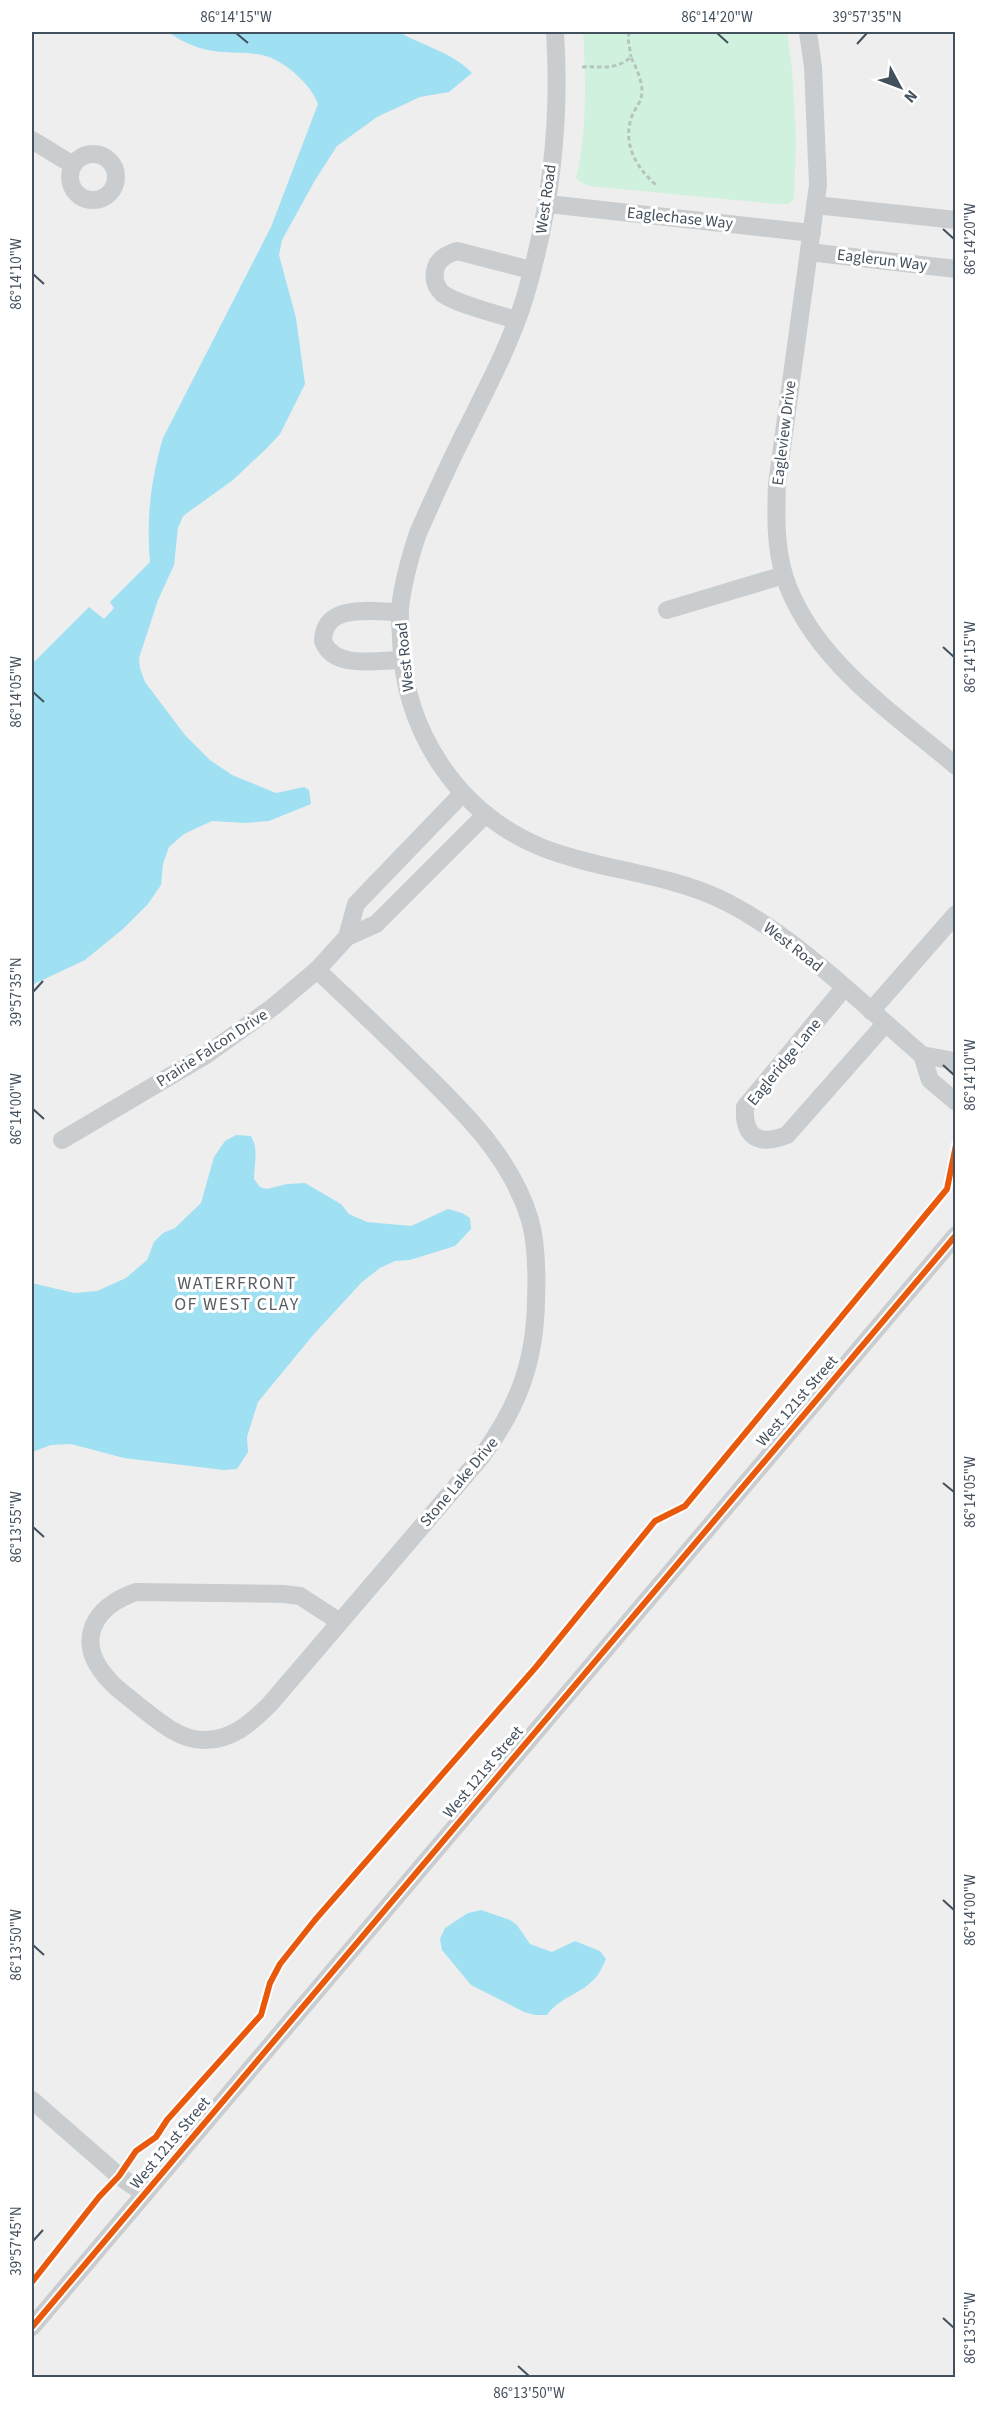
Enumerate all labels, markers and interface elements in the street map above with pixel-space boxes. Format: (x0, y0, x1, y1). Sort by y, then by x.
text: 86°14'15"W (200, 7, 272, 28)
text: 86°14'20"W (681, 7, 753, 28)
text: 39°57'35"N (832, 7, 902, 28)
north arrow (870, 57, 930, 117)
text: N (899, 85, 922, 107)
street label: West Road (530, 163, 562, 235)
street label: Eaglechase Way (626, 202, 735, 235)
text: 86°14'20"W (960, 203, 981, 275)
text: 86°14'10"W (6, 238, 27, 310)
street label: Eaglerun Way (836, 244, 929, 277)
street label: Eagleview Drive (767, 379, 801, 487)
street label: West Road (390, 621, 420, 693)
text: 86°14'15"W (960, 621, 981, 693)
text: 86°14'05"W (6, 656, 27, 728)
street label: West Road (759, 917, 827, 977)
text: 39°57'35"N (6, 957, 27, 1027)
street label: Prairie Falcon Drive (152, 1004, 272, 1092)
street label: Eagleridge Lane (742, 1014, 826, 1110)
text: 86°14'10"W (960, 1039, 981, 1111)
text: 86°14'00"W (6, 1073, 27, 1145)
district label: WATERFRONT OF WEST CLAY (174, 1271, 300, 1317)
street label: West 121st Street (751, 1350, 843, 1451)
street label: Stone Lake Drive (415, 1432, 503, 1532)
text: 86°14'05"W (960, 1456, 981, 1528)
text: 86°13'55"W (6, 1491, 27, 1563)
street label: West 121st Street (438, 1721, 529, 1823)
text: 86°14'00"W (960, 1874, 981, 1946)
text: 86°13'50"W (6, 1909, 27, 1981)
street label: West 121st Street (125, 2092, 216, 2194)
text: 39°57'45"N (6, 2206, 27, 2276)
text: 86°13'55"W (960, 2292, 981, 2364)
text: 86°13'50"W (493, 2383, 565, 2404)

